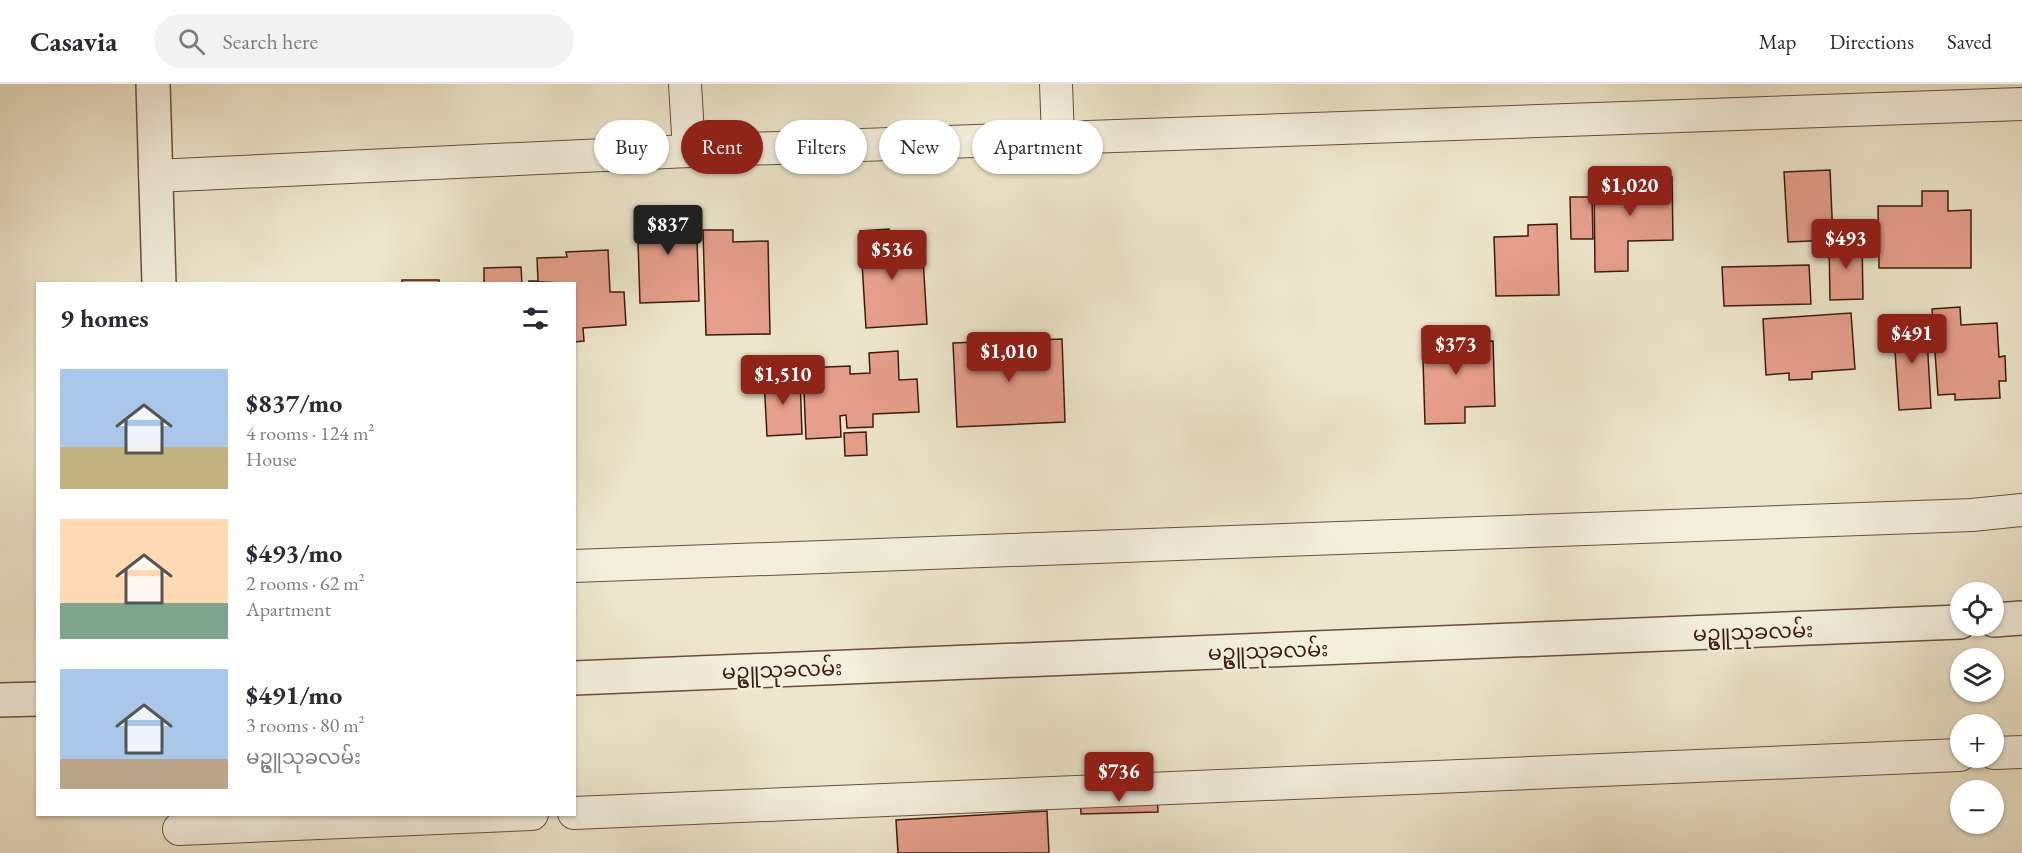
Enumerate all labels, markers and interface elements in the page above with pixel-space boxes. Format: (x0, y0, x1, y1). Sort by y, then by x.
search box (154, 14, 574, 68)
text: Casavia (30, 23, 118, 59)
icon: search (175, 25, 208, 58)
text: Search here (223, 27, 318, 56)
text: Map (1759, 28, 1796, 55)
text: Directions (1829, 28, 1914, 55)
text: Saved (1947, 28, 1992, 55)
chip: Buy (594, 120, 669, 174)
chip: Rent (681, 120, 763, 174)
chip: Filters (775, 120, 867, 174)
chip: New (879, 120, 960, 174)
chip: Apartment (972, 120, 1103, 174)
pin: $1,020 (1581, 166, 1679, 217)
text: $1,020 (1602, 172, 1658, 198)
pin: $837 (632, 205, 704, 256)
text: $837 (648, 211, 688, 237)
pin: $493 (1810, 219, 1882, 270)
text: $493 (1826, 225, 1866, 251)
pin: $536 (856, 230, 928, 281)
text: $536 (872, 236, 912, 262)
text: 9 homes (60, 301, 149, 335)
icon: filters (519, 302, 552, 335)
pin: $491 (1876, 314, 1948, 365)
text: $491 (1892, 320, 1932, 346)
pin: $373 (1420, 325, 1492, 376)
text: $373 (1436, 331, 1476, 357)
pin: $1,010 (960, 332, 1058, 383)
text: $1,010 (981, 338, 1037, 364)
pin: $1,510 (734, 355, 832, 406)
text: $1,510 (755, 361, 811, 387)
text: $837/mo (246, 386, 342, 420)
icon: home (108, 393, 180, 465)
text: 4 rooms · 124 m² (246, 420, 374, 446)
text: House (246, 446, 297, 472)
text: $493/mo (246, 536, 342, 570)
icon: home (108, 543, 180, 615)
text: 2 rooms · 62 m² (246, 570, 365, 596)
map controls (1950, 582, 2004, 834)
button: locate (1950, 582, 2004, 636)
text: Apartment (246, 596, 331, 622)
street label: မဥ္ဇူသုခလမ်း (1692, 614, 1814, 651)
street label: မဥ္ဇူသုခလမ်း (1207, 633, 1329, 670)
button: layers (1950, 648, 2004, 702)
street label: မဥ္ဇူသုခလမ်း (721, 652, 843, 689)
text: $491/mo (246, 678, 342, 712)
icon: home (108, 693, 180, 765)
text: 3 rooms · 80 m² (246, 712, 365, 738)
button: + (1950, 714, 2004, 768)
text: မဥ္ဇူသုခလမ်း (246, 744, 361, 770)
pin: $736 (1083, 752, 1155, 803)
text: $736 (1099, 758, 1139, 784)
button: − (1950, 780, 2004, 834)

